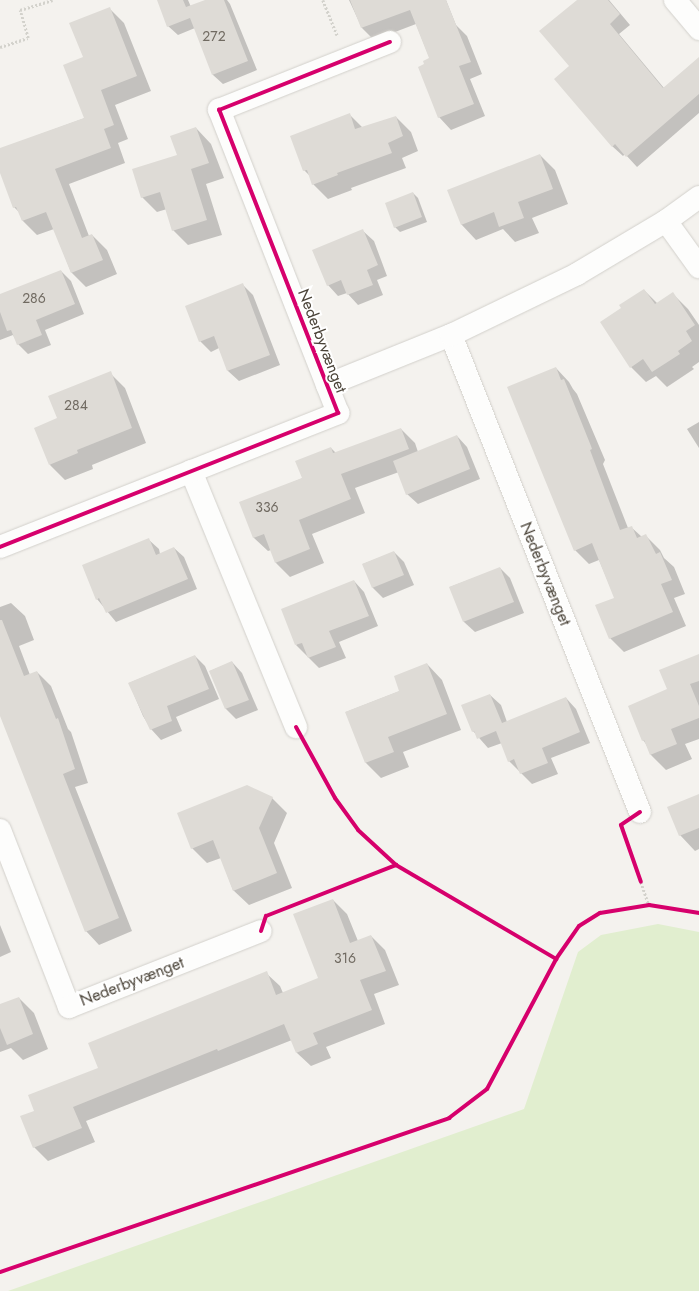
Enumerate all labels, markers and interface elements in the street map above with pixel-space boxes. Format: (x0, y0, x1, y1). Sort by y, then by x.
house number: 272 (202, 28, 226, 44)
street label: Nederbyvænget (293, 286, 351, 396)
house number: 286 (22, 290, 46, 306)
house number: 284 (64, 397, 88, 413)
house number: 336 (255, 499, 279, 515)
street label: Nederbyvænget (516, 520, 574, 628)
house number: 316 (334, 950, 356, 966)
street label: Nederbyvænget (77, 953, 187, 1011)

